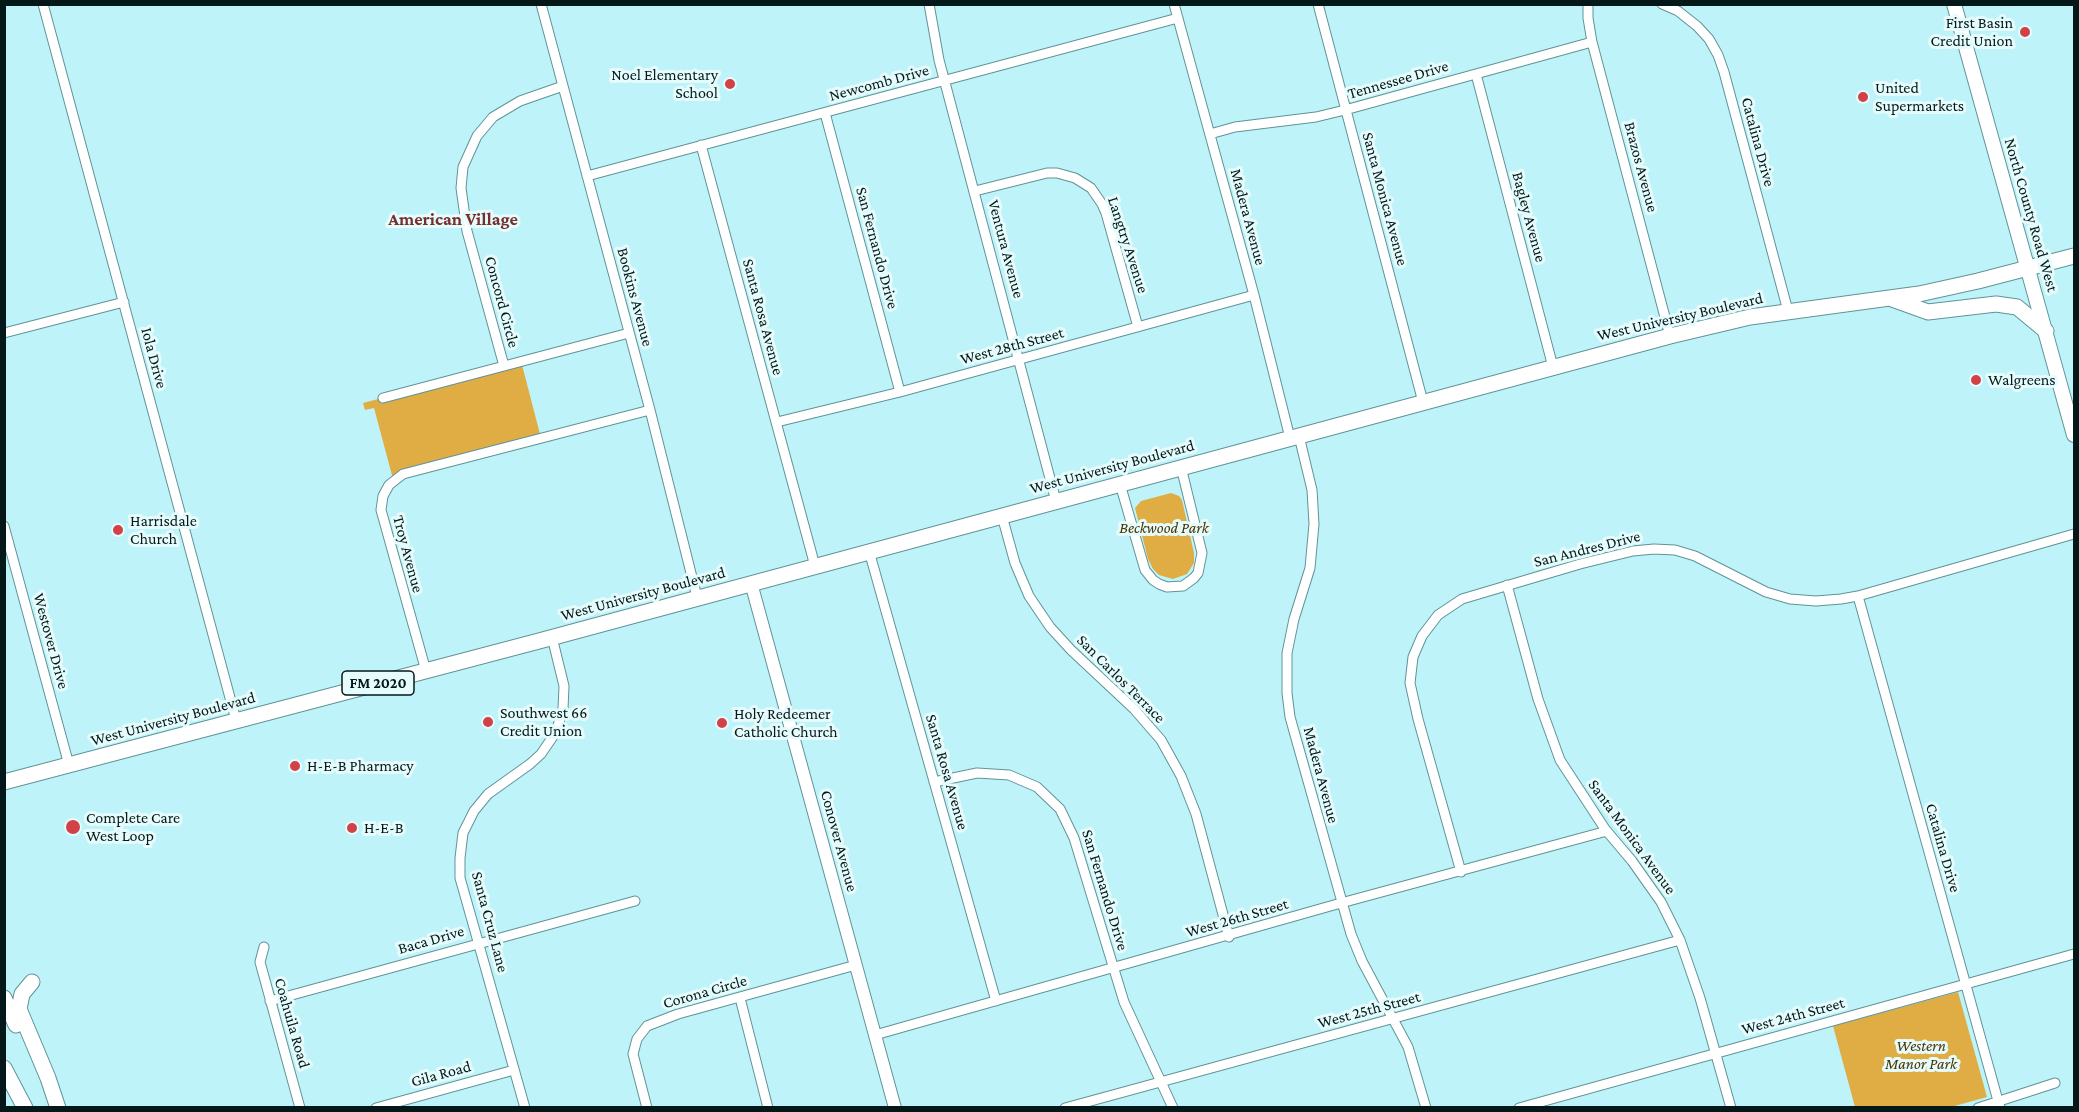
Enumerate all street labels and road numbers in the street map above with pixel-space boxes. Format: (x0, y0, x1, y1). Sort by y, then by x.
street label: Tennessee Drive (1345, 56, 1451, 104)
street label: Newcomb Drive (827, 60, 931, 106)
street label: Catalina Drive (1737, 95, 1779, 189)
street label: Brazos Avenue (1620, 120, 1662, 214)
street label: Santa Monica Avenue (1358, 130, 1412, 268)
street label: North County Road West (2000, 136, 2062, 294)
street label: Madera Avenue (1226, 167, 1270, 267)
street label: Bagley Avenue (1508, 170, 1550, 264)
street label: San Fernando Drive (851, 185, 903, 311)
street label: Langtry Avenue (1103, 194, 1153, 296)
street label: Ventura Avenue (984, 198, 1028, 300)
street label: Bookins Avenue (613, 246, 657, 348)
street label: Concord Circle (481, 254, 523, 350)
street label: Santa Rosa Avenue (738, 257, 788, 377)
street label: West University Boulevard (1595, 289, 1765, 345)
street label: West 28th Street (958, 323, 1066, 369)
street label: Iola Drive (137, 325, 171, 391)
street label: West University Boulevard (1028, 436, 1196, 498)
street label: Troy Avenue (388, 513, 428, 595)
street label: San Andres Drive (1532, 526, 1642, 572)
street label: West University Boulevard (559, 563, 727, 625)
street label: Westover Drive (29, 591, 73, 691)
street label: San Carlos Terrace (1073, 631, 1169, 727)
road number: FM 2020 (342, 671, 414, 695)
street label: West University Boulevard (89, 688, 257, 750)
street label: Santa Rosa Avenue (921, 712, 973, 832)
street label: Madera Avenue (1299, 725, 1343, 825)
street label: Santa Monica Avenue (1584, 776, 1680, 898)
street label: Conover Avenue (816, 788, 862, 894)
street label: Catalina Drive (1921, 801, 1965, 895)
street label: San Fernando Drive (1077, 827, 1133, 953)
street label: Santa Cruz Lane (467, 870, 513, 974)
street label: West 26th Street (1184, 894, 1290, 942)
street label: Baca Drive (396, 921, 466, 959)
street label: Corona Circle (661, 971, 749, 1013)
street label: Coahuila Road (270, 976, 314, 1070)
street label: West 25th Street (1316, 987, 1422, 1033)
street label: West 24th Street (1739, 993, 1847, 1039)
street label: Gila Road (409, 1057, 473, 1091)

